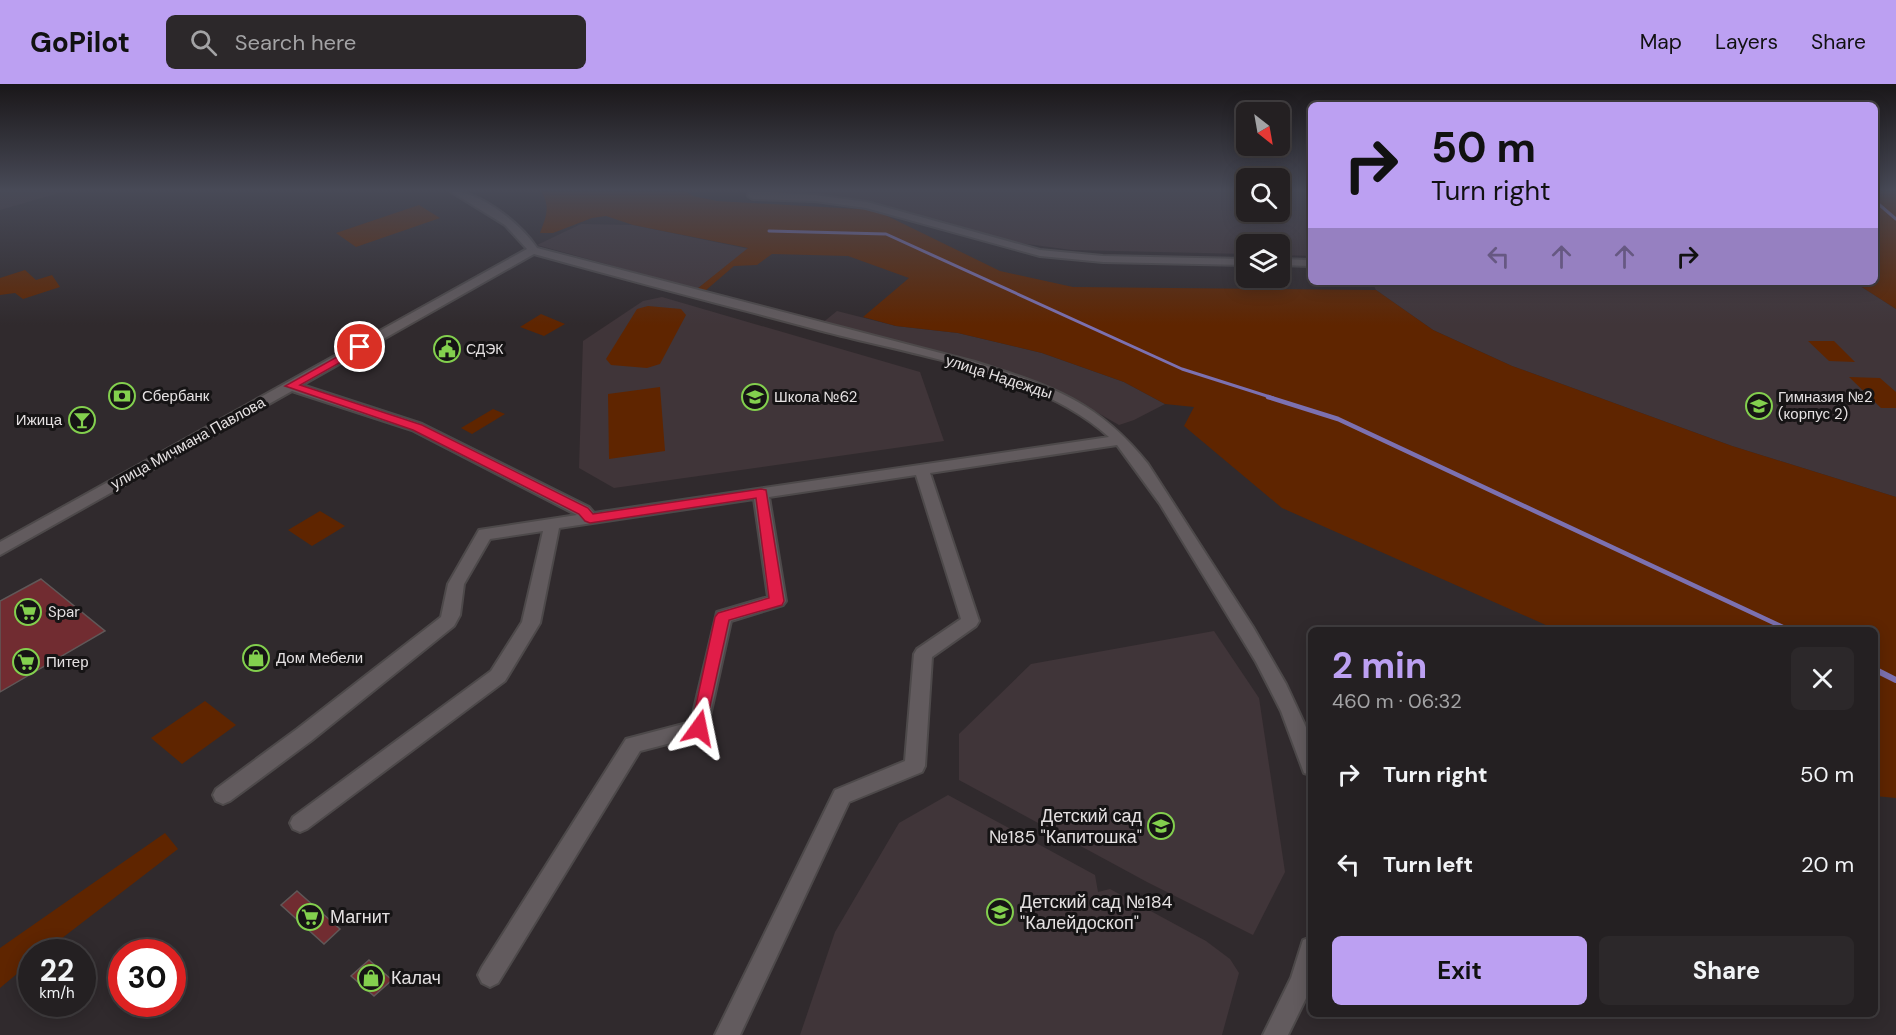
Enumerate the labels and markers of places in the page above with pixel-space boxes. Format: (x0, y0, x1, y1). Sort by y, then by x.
pin (334, 321, 385, 372)
public building icon: СДЭК (432, 334, 462, 364)
place label: СДЭК (466, 340, 504, 358)
bank icon: Сбербанк (107, 381, 137, 411)
school or university icon: Школа №62 (740, 382, 770, 412)
place label: Сбербанк (142, 386, 210, 406)
place label: Школа №62 (774, 387, 857, 407)
place label: Гимназия №2 (корпус 2) (1778, 387, 1873, 424)
school or university icon: Гимназия №2 (корпус 2) (1744, 391, 1774, 421)
bar icon: Ижица (67, 405, 97, 435)
place label: Ижица (16, 410, 63, 430)
supermarket icon: Spar (13, 597, 43, 627)
place label: Spar (48, 602, 80, 622)
shop icon: Дом Мебели (241, 643, 271, 673)
supermarket icon: Питер (11, 647, 41, 677)
place label: Дом Мебели (276, 648, 363, 668)
place label: Питер (46, 652, 89, 672)
place label: Детский сад №185 "Капитошка" (989, 804, 1142, 849)
school or university icon: Детский сад №185 "Капитошка" (1146, 811, 1176, 841)
place label: Детский сад №184 "Калейдоскоп" (1020, 890, 1173, 935)
school or university icon: Детский сад №184 "Калейдоскоп" (985, 897, 1015, 927)
supermarket icon: Магнит (295, 902, 325, 932)
place label: Магнит (330, 905, 390, 929)
shop icon: Калач (356, 963, 386, 993)
place label: Калач (391, 966, 441, 990)

